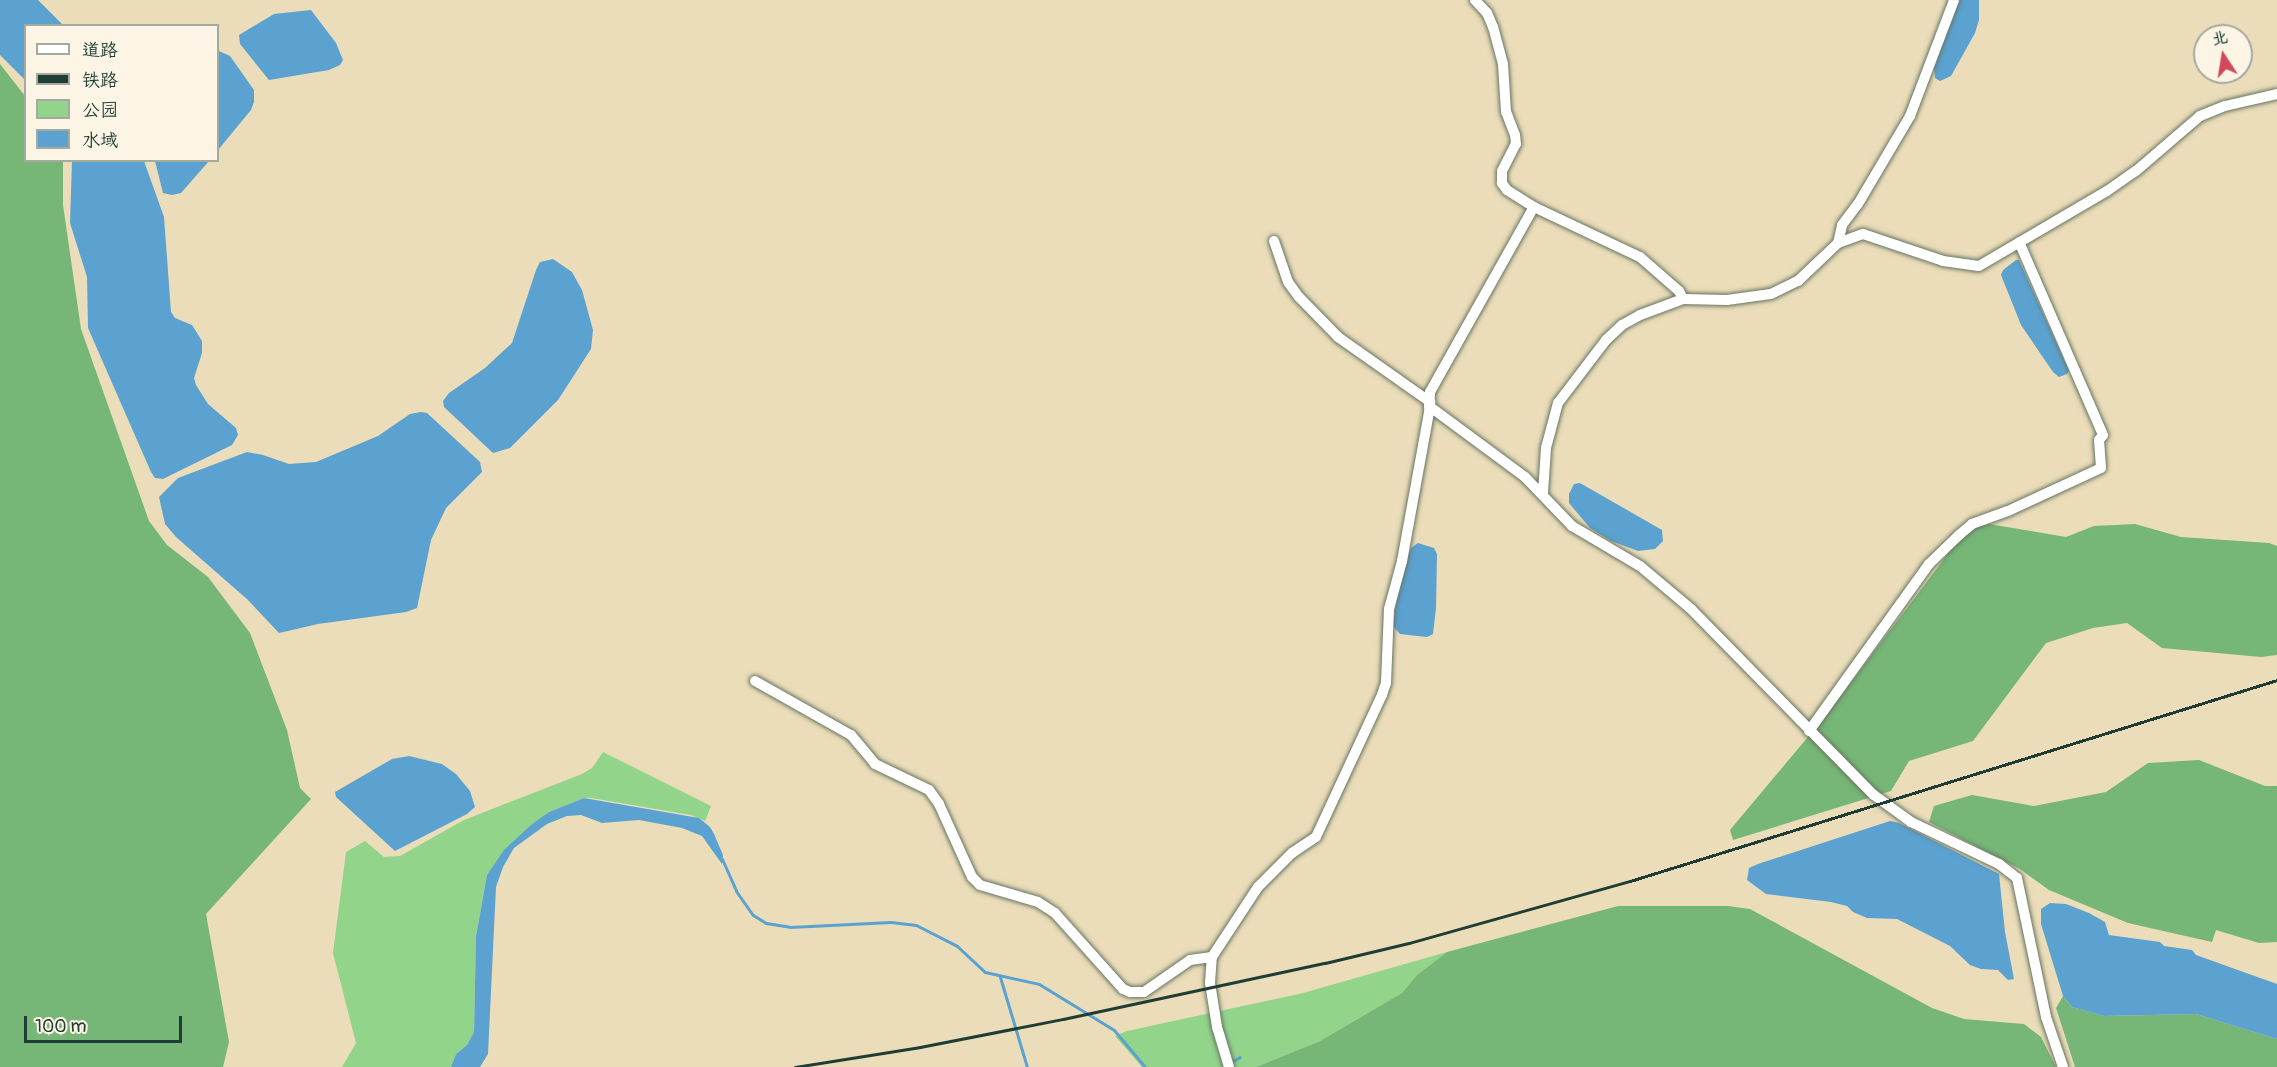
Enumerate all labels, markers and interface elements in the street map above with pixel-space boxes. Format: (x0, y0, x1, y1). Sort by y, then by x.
legend (24, 24, 219, 162)
north arrow (2193, 24, 2253, 84)
text: 北 (2210, 27, 2230, 50)
text: 道路 (82, 39, 118, 62)
text: 铁路 (82, 69, 118, 92)
text: 公园 (82, 99, 118, 122)
text: 水域 (82, 129, 118, 152)
scale bar (27, 1004, 184, 1042)
text: 100 m (35, 1015, 87, 1038)

